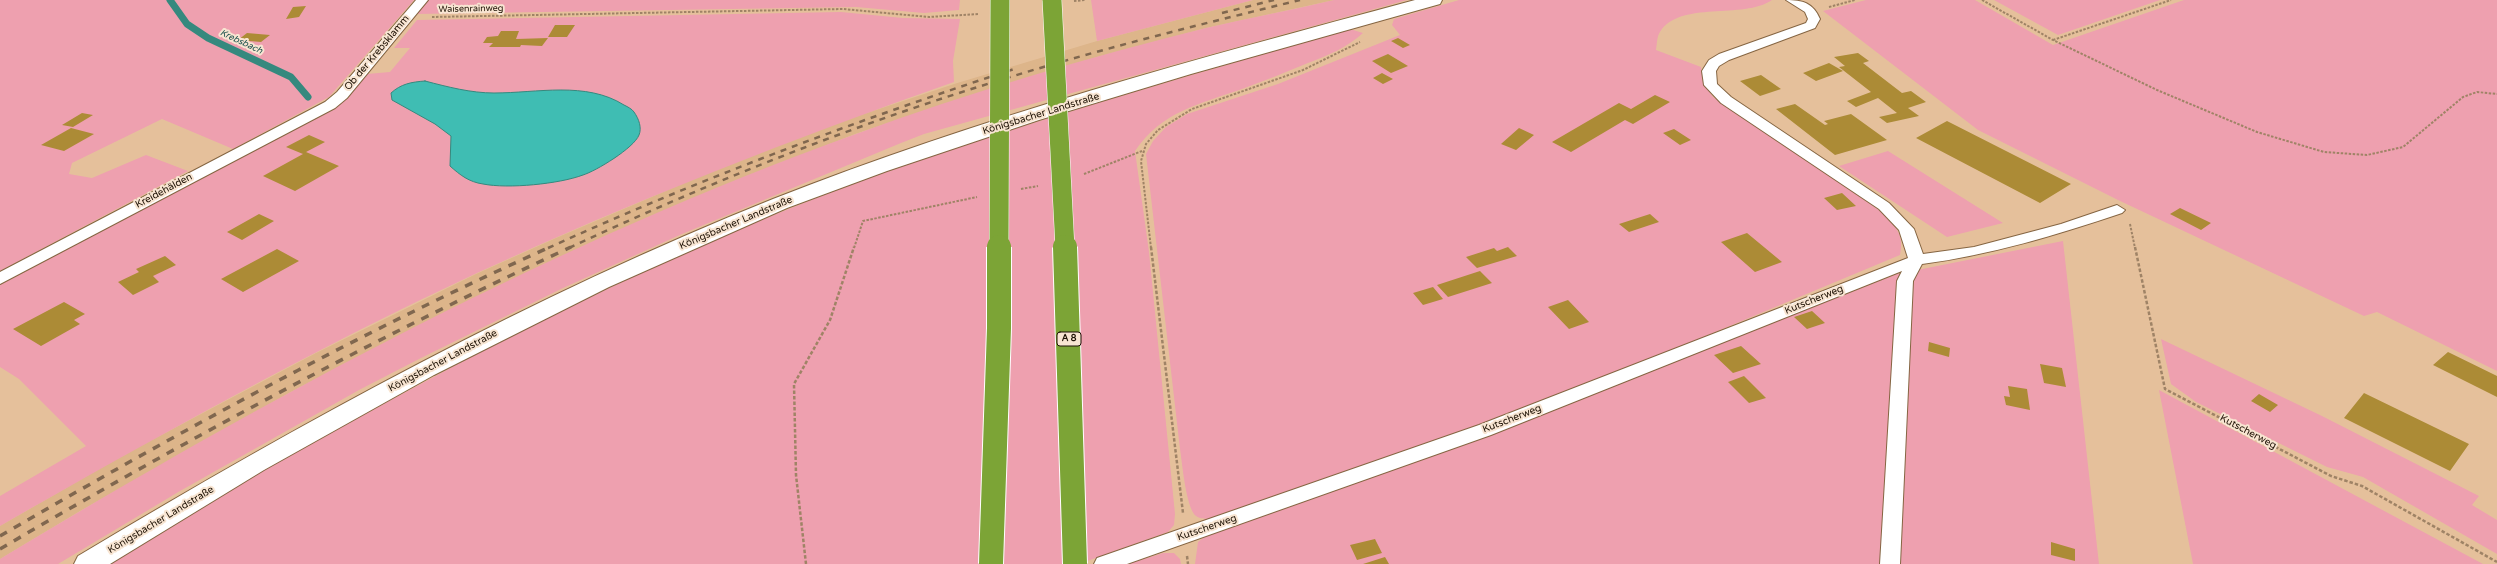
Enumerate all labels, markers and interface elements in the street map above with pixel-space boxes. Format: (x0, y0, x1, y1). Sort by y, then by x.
street label: Waisenrainweg (438, 3, 504, 15)
street label: Ob der Krebsklamm (342, 13, 412, 93)
water label: Krebsbach (218, 28, 264, 56)
street label: Königsbacher Landstraße (981, 91, 1101, 137)
street label: Kreidehälden (133, 171, 195, 211)
street label: Königsbacher Landstraße (678, 194, 794, 252)
street label: Kutscherweg (1783, 283, 1845, 317)
street label: Königsbacher Landstraße (387, 327, 499, 395)
road number: A 8 (1057, 332, 1081, 346)
street label: Kutscherweg (1481, 402, 1543, 436)
street label: Kutscherweg (2218, 412, 2278, 452)
street label: Königsbacher Landstraße (106, 484, 216, 556)
street label: Kutscherweg (1176, 512, 1238, 544)

